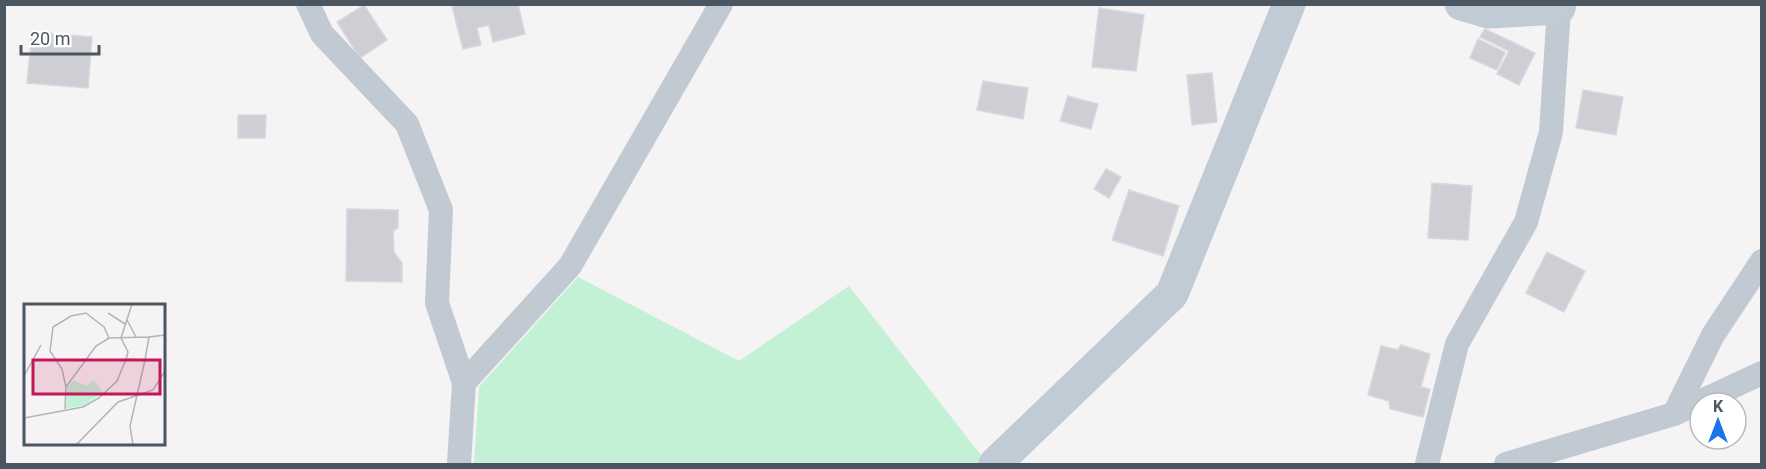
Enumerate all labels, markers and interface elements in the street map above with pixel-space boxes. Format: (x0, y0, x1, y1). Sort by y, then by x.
scale bar (21, 18, 99, 56)
text: 20 m (30, 28, 70, 49)
inset map (24, 304, 165, 445)
north arrow (1688, 391, 1748, 451)
text: K (1713, 397, 1724, 416)

